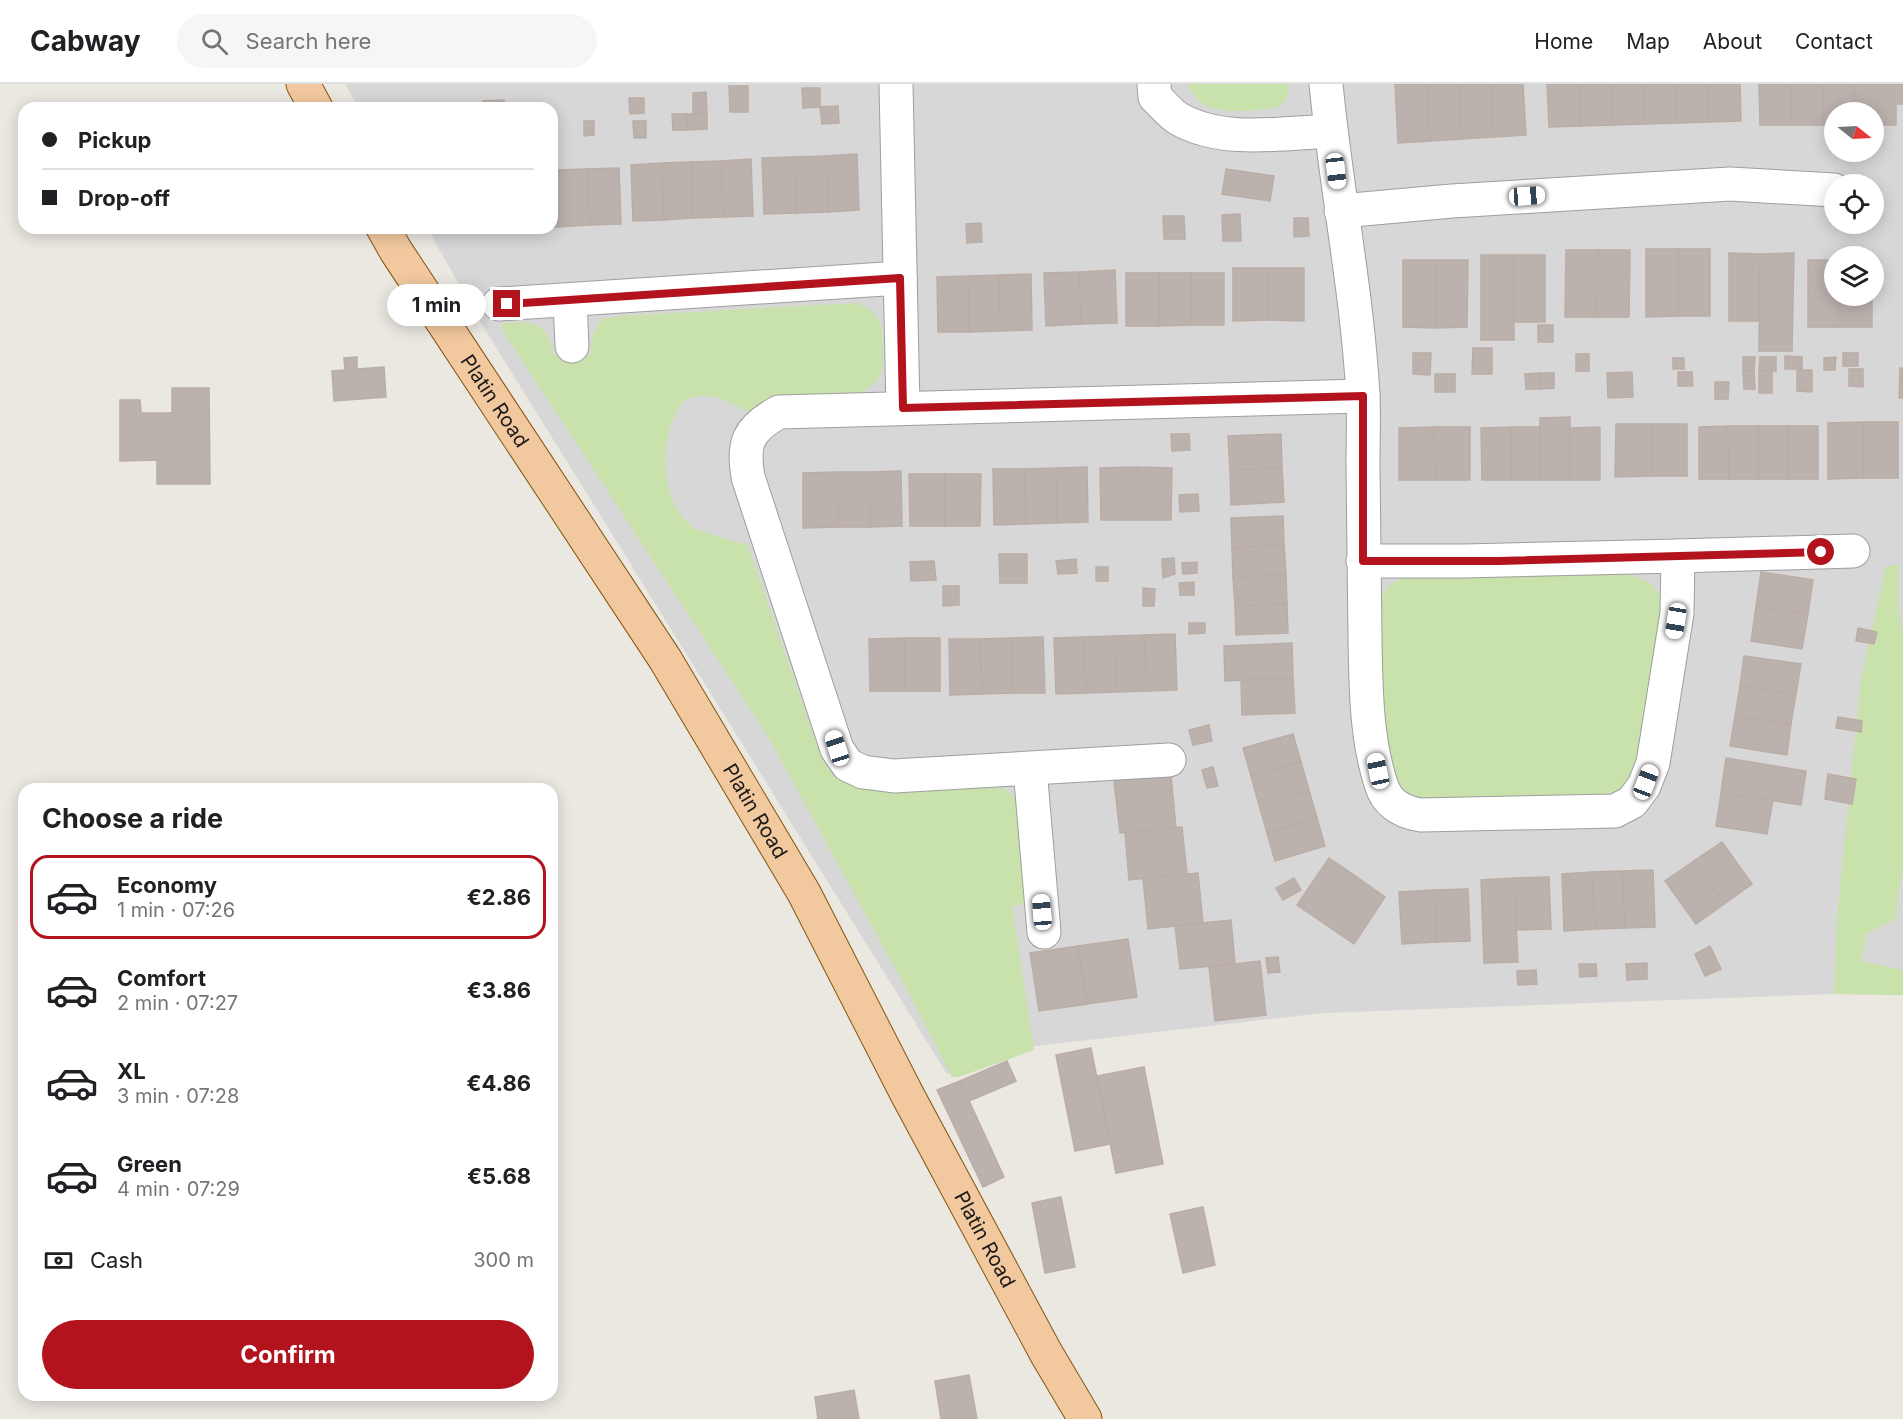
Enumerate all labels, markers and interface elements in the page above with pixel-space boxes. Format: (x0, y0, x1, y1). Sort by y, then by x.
search box (177, 14, 597, 68)
text: Cabway (30, 24, 141, 58)
icon: search (198, 25, 231, 58)
text: Search here (246, 28, 371, 54)
text: Home (1534, 29, 1593, 54)
text: Map (1626, 29, 1670, 54)
text: About (1703, 29, 1762, 54)
text: Contact (1795, 29, 1873, 54)
north arrow (1824, 102, 1884, 162)
map controls (1824, 102, 1884, 306)
text: Pickup (78, 127, 152, 153)
car (1325, 152, 1347, 190)
button: locate (1824, 174, 1884, 234)
text: Drop-off (78, 185, 170, 211)
car (1508, 186, 1546, 206)
button: layers (1824, 246, 1884, 306)
callout: 1 min (387, 283, 486, 325)
route end (493, 290, 520, 317)
text: 1 min (412, 293, 461, 317)
street label: Platin Road (456, 350, 534, 452)
route start (1807, 538, 1834, 565)
car (1664, 602, 1688, 640)
car (823, 728, 851, 768)
car (1365, 752, 1391, 790)
street label: Platin Road (718, 759, 793, 863)
car (1631, 762, 1661, 802)
text: Choose a ride (42, 802, 223, 835)
icon: car (45, 870, 99, 924)
text: Economy (117, 872, 217, 898)
text: €2.86 (467, 884, 531, 910)
car (1031, 893, 1053, 931)
text: 1 min · 07:26 (117, 898, 235, 922)
icon: car (45, 963, 99, 1017)
text: Comfort (117, 965, 206, 991)
text: €3.86 (467, 977, 531, 1003)
text: 2 min · 07:27 (117, 991, 238, 1015)
icon: car (45, 1056, 99, 1110)
text: XL (117, 1058, 146, 1084)
text: €4.86 (466, 1070, 531, 1096)
text: 3 min · 07:28 (117, 1084, 239, 1108)
icon: car (45, 1149, 99, 1203)
text: Green (117, 1151, 182, 1177)
text: €5.68 (467, 1163, 531, 1189)
text: 4 min · 07:29 (117, 1177, 240, 1201)
street label: Platin Road (949, 1187, 1021, 1292)
icon: cash (42, 1244, 75, 1277)
text: Cash (90, 1247, 143, 1273)
text: 300 m (473, 1248, 534, 1272)
button: Confirm (42, 1320, 534, 1389)

